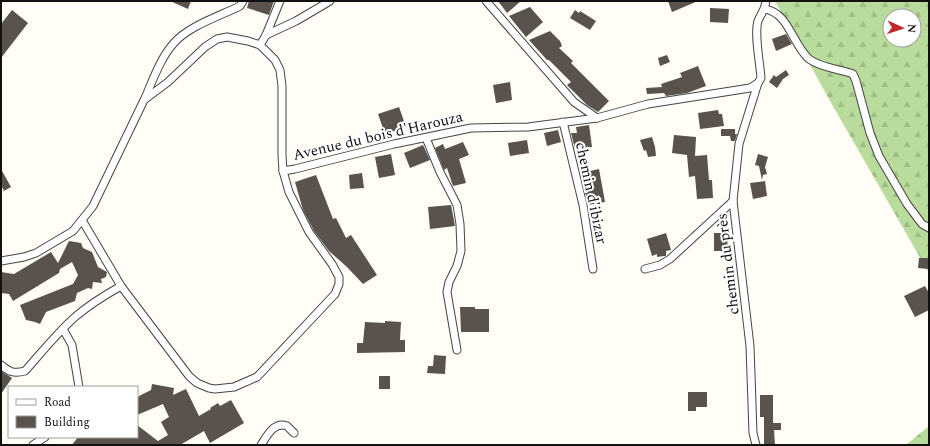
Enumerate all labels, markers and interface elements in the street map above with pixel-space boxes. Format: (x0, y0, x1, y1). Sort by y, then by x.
north arrow (882, 8, 922, 48)
text: N (903, 24, 920, 33)
street label: Avenue du bois d'Harouza (291, 105, 466, 167)
street label: chemin d'ibizar (569, 140, 613, 246)
street label: chemin du près (710, 212, 746, 316)
legend (8, 386, 138, 438)
text: Road (44, 393, 71, 412)
text: Building (44, 413, 90, 432)

